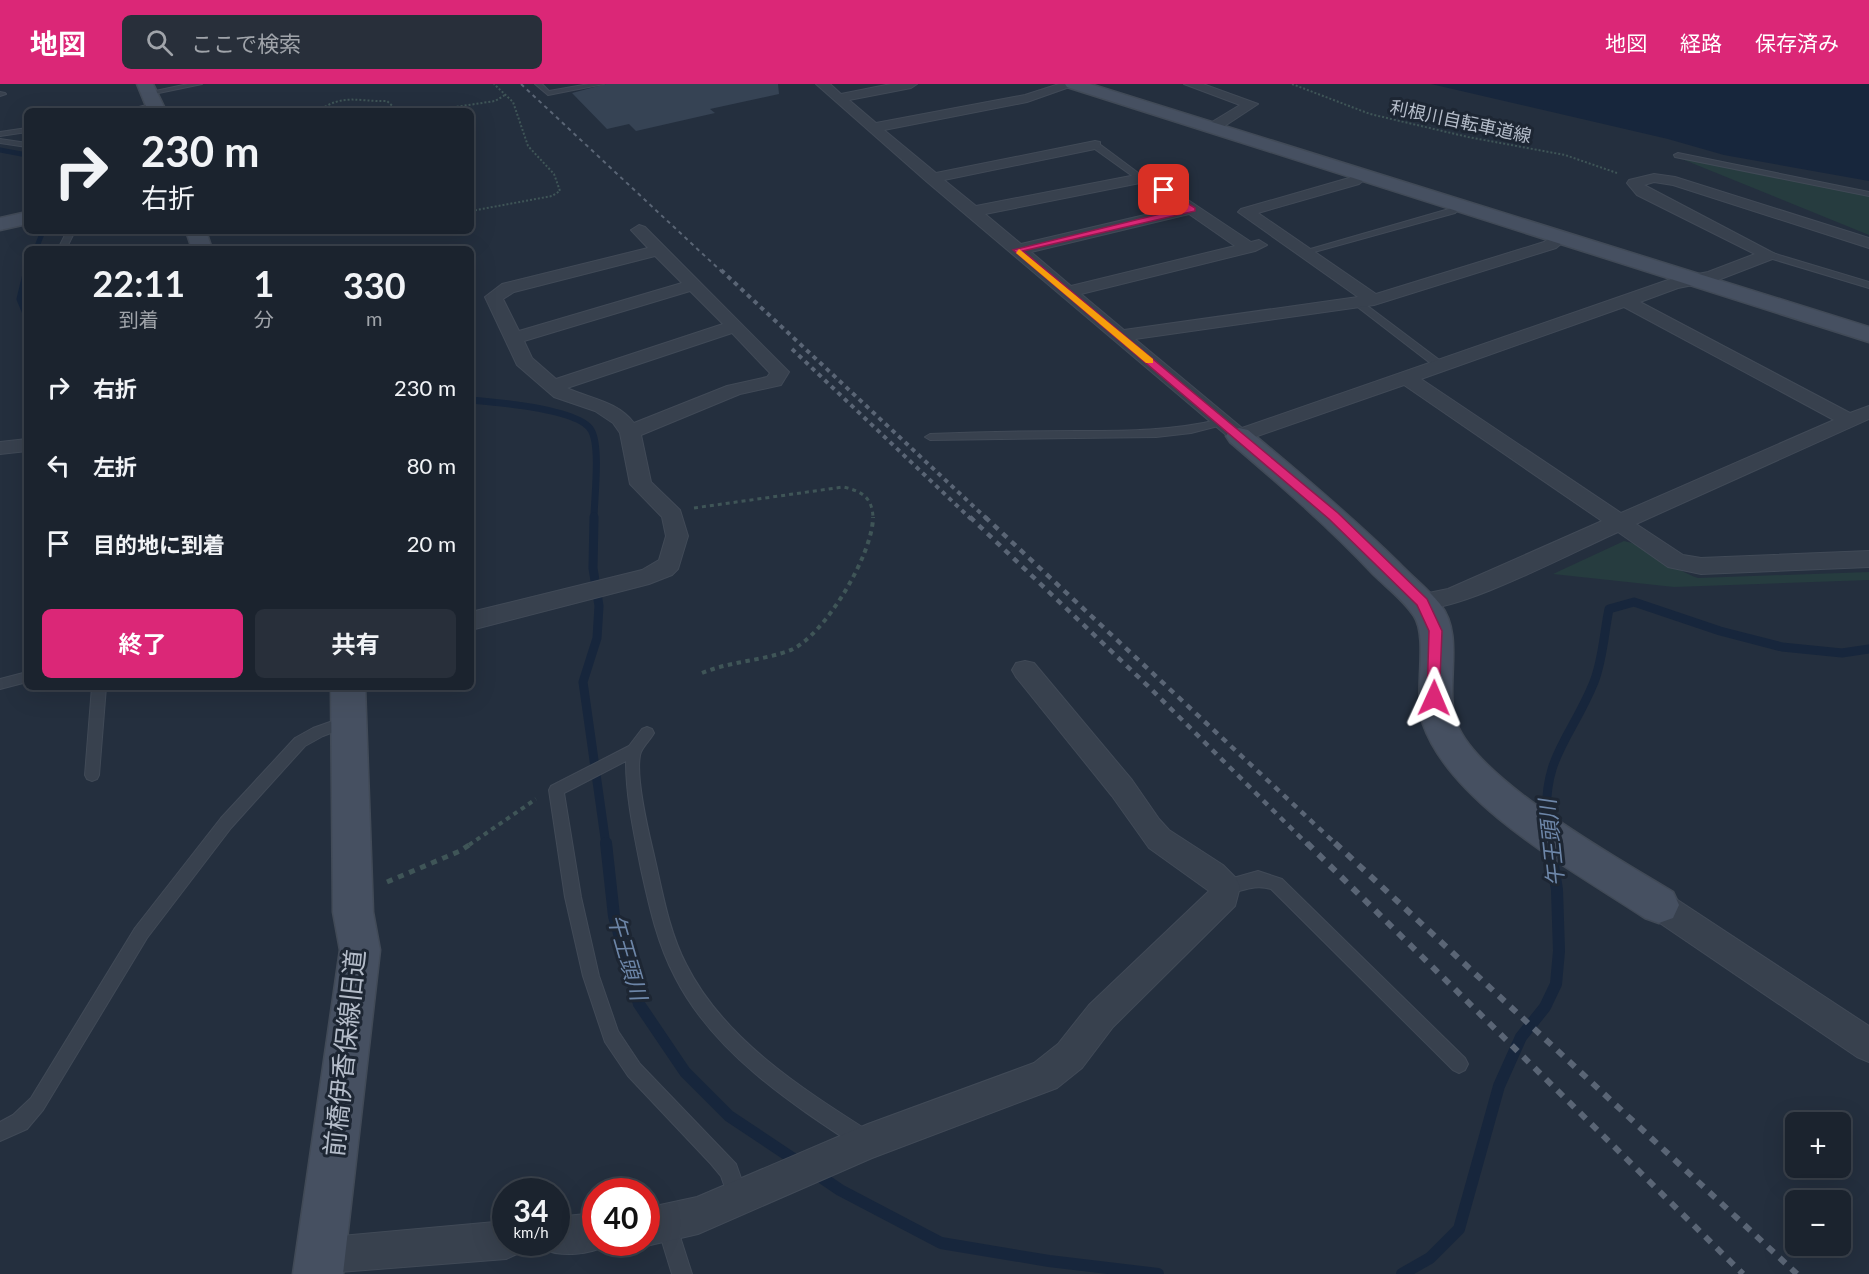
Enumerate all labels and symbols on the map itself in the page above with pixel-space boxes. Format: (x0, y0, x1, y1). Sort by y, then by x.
street label: 利根川自転車道線 (1388, 95, 1534, 147)
pin (1138, 164, 1189, 215)
position arrow (1402, 666, 1466, 730)
water label: 午王頭川 (1533, 796, 1569, 888)
water label: 午王頭川 (603, 911, 654, 1005)
street label: 前橋伊香保線旧道 (317, 948, 371, 1158)
speed limit sign: 40 (582, 1178, 660, 1256)

